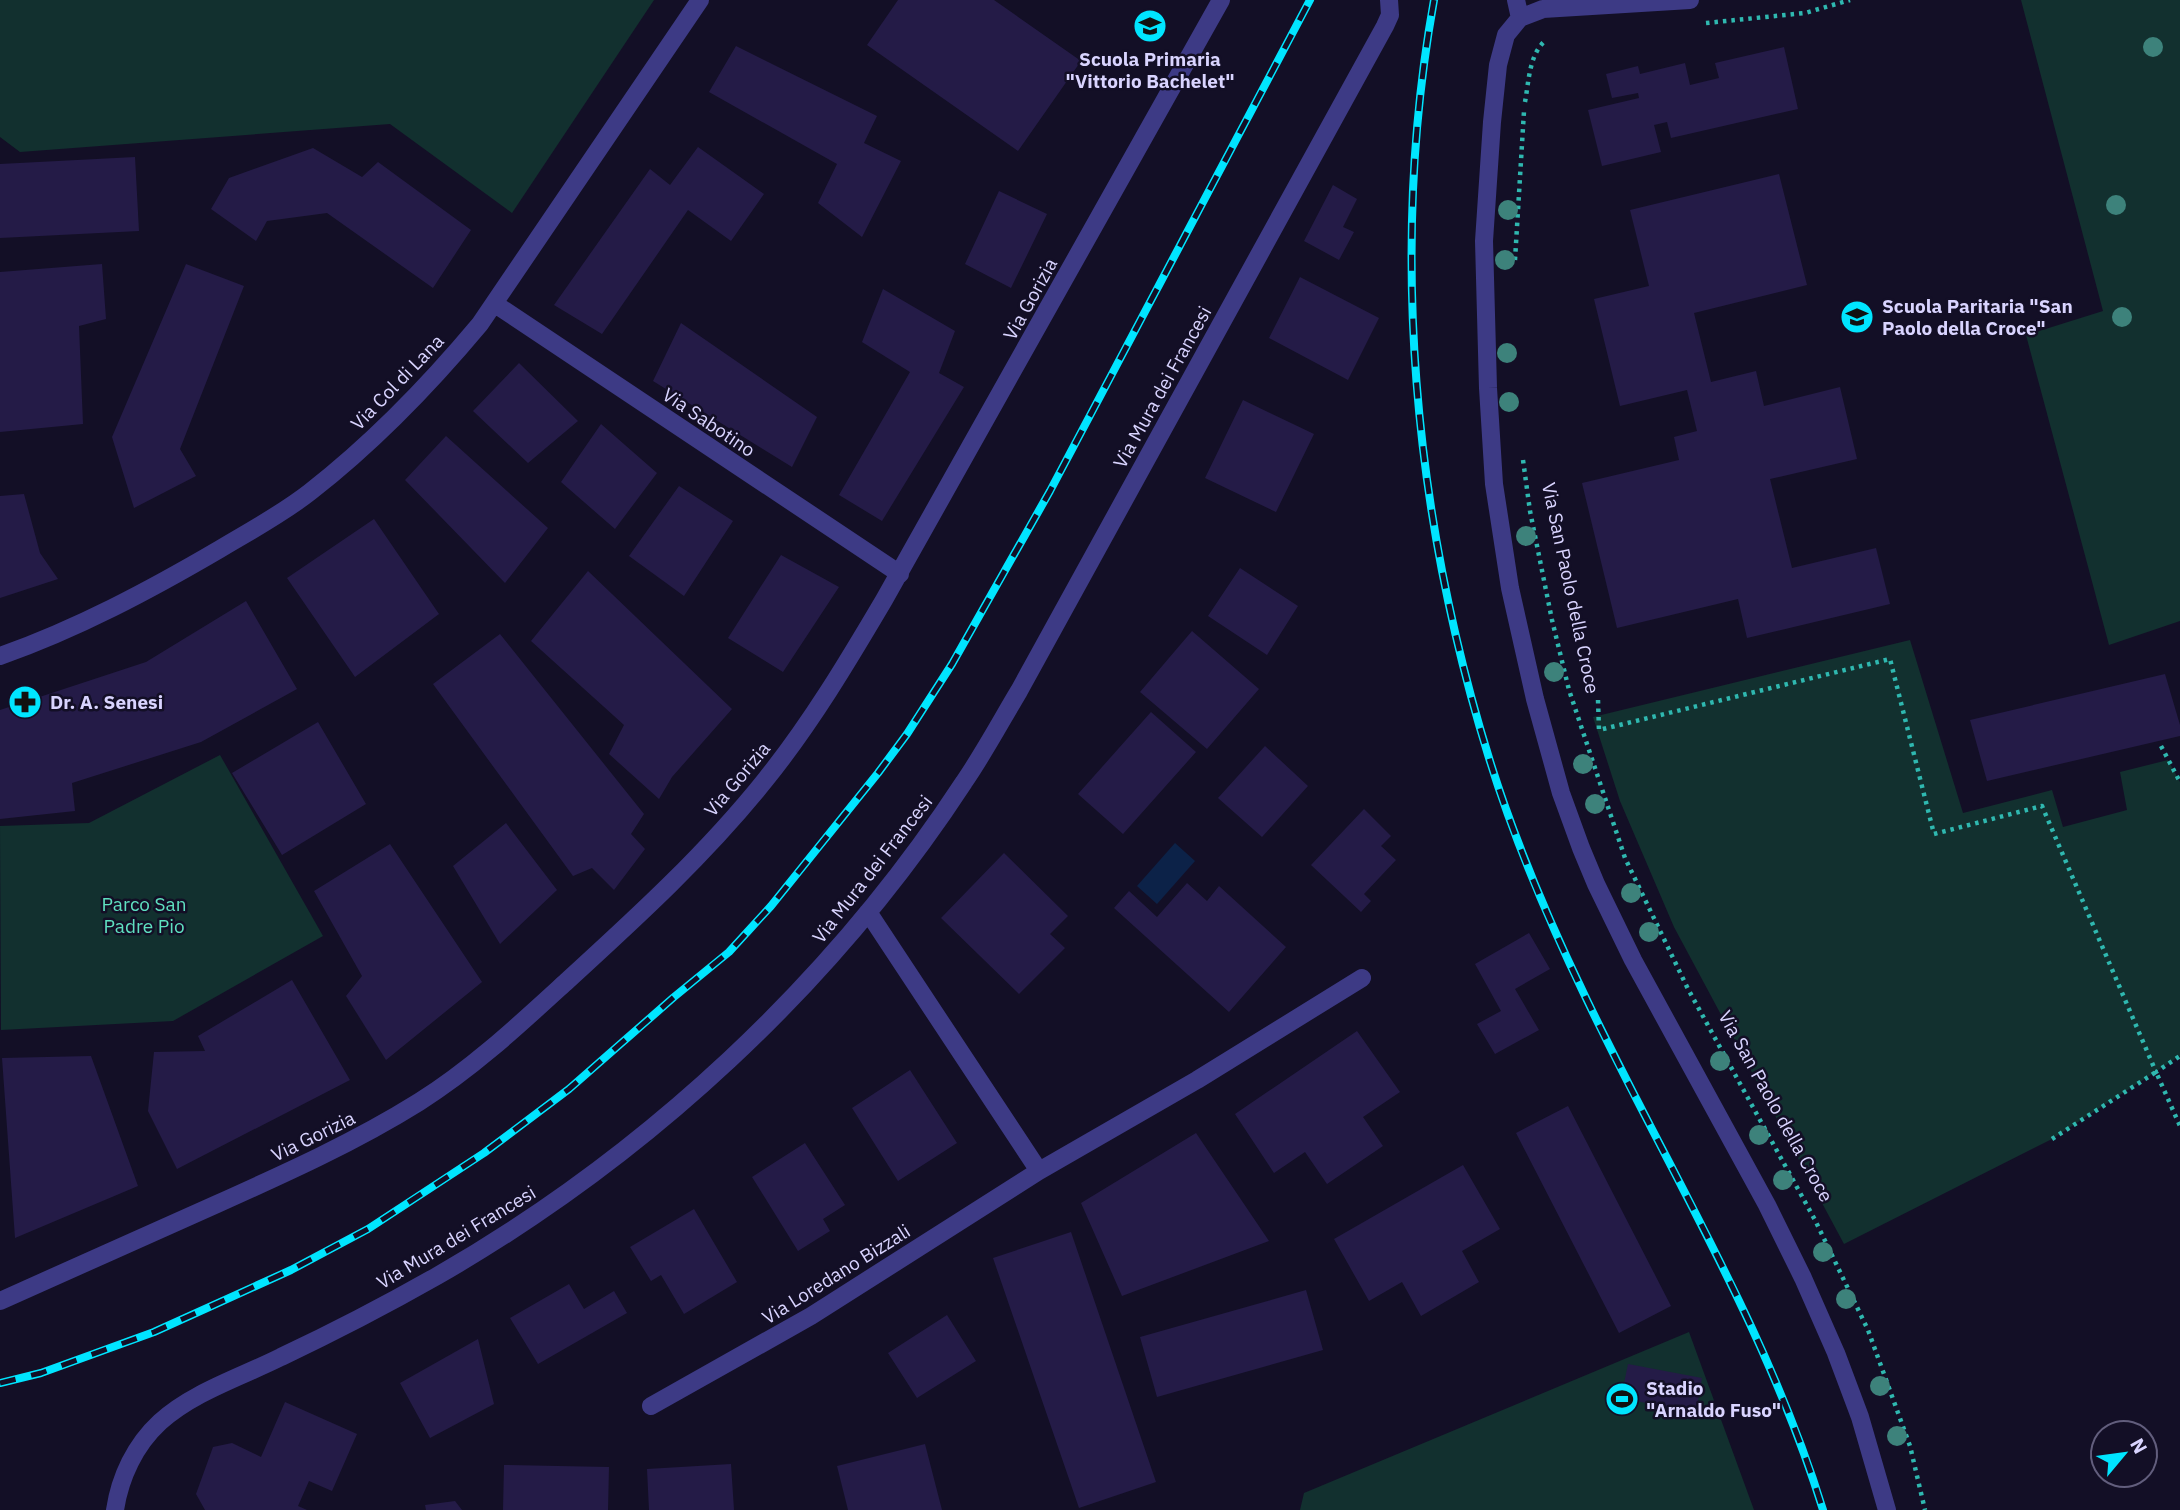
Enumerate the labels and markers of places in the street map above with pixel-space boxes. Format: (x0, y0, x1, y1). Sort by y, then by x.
school or university icon: Scuola Primaria "Vittorio Bachelet" (1131, 7, 1169, 45)
place label: Scuola Primaria "Vittorio Bachelet" (1065, 47, 1235, 93)
place label: Scuola Paritaria "San Paolo della Croce" (1882, 294, 2073, 340)
school or university icon: Scuola Paritaria "San Paolo della Croce" (1838, 298, 1876, 336)
pharmacy icon: Dr. A. Senesi (6, 683, 44, 721)
place label: Dr. A. Senesi (50, 690, 163, 714)
place label: Stadio "Arnaldo Fuso" (1646, 1376, 1781, 1422)
sports icon: Stadio "Arnaldo Fuso" (1603, 1380, 1641, 1418)

